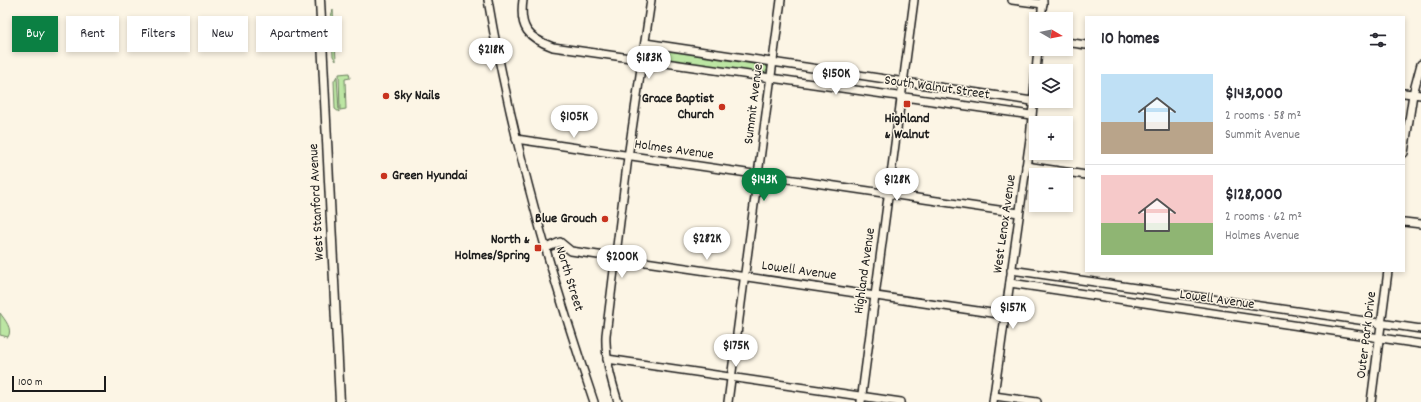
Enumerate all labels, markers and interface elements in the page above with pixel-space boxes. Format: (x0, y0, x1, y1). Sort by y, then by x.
north arrow (1029, 12, 1073, 56)
map controls (1029, 12, 1073, 212)
chip: Buy (12, 16, 58, 52)
chip: Rent (66, 16, 119, 52)
chip: Filters (127, 16, 190, 52)
chip: New (198, 16, 248, 52)
chip: Apartment (256, 16, 342, 52)
text: 10 homes (1101, 28, 1160, 52)
icon: filters (1367, 29, 1389, 51)
pin: $218K (463, 38, 519, 72)
text: $218K (478, 41, 504, 60)
pin: $183K (621, 46, 677, 80)
text: $183K (636, 49, 662, 68)
pin: $150K (808, 62, 864, 96)
street label: Summit Avenue (739, 63, 769, 145)
button: layers (1029, 64, 1073, 108)
text: $150K (822, 65, 850, 84)
street label: South Walnut Street (883, 71, 991, 105)
text: $143,000 (1225, 83, 1283, 107)
place label: Sky Nails (394, 86, 440, 106)
place label: Grace Baptist Church (642, 89, 715, 125)
icon: home (1133, 90, 1181, 138)
marker: Sky Nails (381, 91, 391, 101)
marker: Highland & Walnut (902, 99, 912, 109)
marker: Grace Baptist Church (717, 102, 727, 112)
pin: $105K (546, 105, 602, 139)
text: 2 rooms · 58 m² (1225, 107, 1301, 126)
text: $105K (560, 108, 588, 127)
place label: Highland & Walnut (884, 109, 930, 145)
button: + (1029, 116, 1073, 160)
text: Summit Avenue (1225, 126, 1300, 145)
street label: Holmes Avenue (633, 135, 715, 165)
street label: West Stanford Avenue (304, 143, 330, 261)
place label: Green Hyundai (392, 166, 468, 186)
pin: $143K (736, 168, 792, 202)
pin: $128K (869, 168, 925, 202)
button: − (1029, 168, 1073, 212)
marker: Green Hyundai (379, 171, 389, 181)
text: $143K (751, 171, 777, 190)
text: $128K (884, 171, 910, 190)
street label: West Lenox Avenue (988, 173, 1022, 275)
text: $128,000 (1225, 184, 1283, 208)
icon: home (1133, 191, 1181, 239)
text: 2 rooms · 62 m² (1225, 208, 1302, 227)
place label: Blue Grouch (535, 209, 598, 229)
marker: Blue Grouch (600, 214, 610, 224)
pin: $282K (679, 227, 735, 261)
street label: Highland Avenue (849, 227, 881, 315)
text: Holmes Avenue (1225, 227, 1299, 246)
place label: North & Holmes/Spring (455, 230, 530, 266)
text: $282K (692, 230, 722, 249)
marker: North & Holmes/Spring (533, 243, 543, 253)
street label: North Street (550, 244, 588, 314)
pin: $200K (594, 245, 650, 279)
text: $200K (606, 248, 638, 267)
street label: Lowell Avenue (760, 256, 838, 286)
street label: Lowell Avenue (1178, 285, 1256, 315)
street label: Outer Park Drive (1352, 290, 1382, 380)
pin: $157K (985, 296, 1041, 330)
text: $157K (1000, 299, 1026, 318)
pin: $175K (708, 334, 764, 368)
text: $175K (723, 337, 749, 356)
scale bar (12, 374, 106, 393)
text: 100 m (18, 375, 42, 391)

